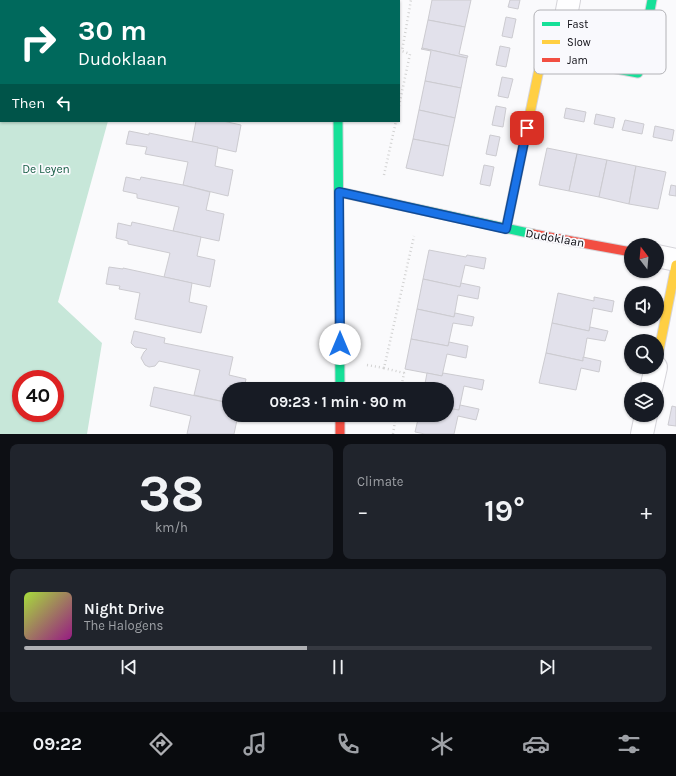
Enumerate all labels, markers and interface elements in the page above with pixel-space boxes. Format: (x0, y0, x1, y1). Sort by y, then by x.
legend (534, 10, 666, 74)
text: 30 m (78, 14, 147, 47)
icon: right (12, 16, 64, 68)
text: Fast (567, 18, 588, 31)
text: Slow (567, 36, 591, 49)
text: Dudoklaan (78, 48, 167, 70)
text: Jam (567, 54, 588, 67)
icon: left (53, 92, 75, 114)
text: Then (12, 94, 45, 112)
pin (510, 111, 544, 145)
icon: arrive (516, 117, 538, 139)
park label: De Leyen (22, 162, 70, 176)
street label: Dudoklaan (525, 226, 585, 250)
north arrow (624, 238, 664, 278)
map controls (624, 238, 664, 422)
button: sound (624, 286, 664, 326)
position arrow (319, 323, 361, 365)
button: search (624, 334, 664, 374)
speed limit sign: 40 (12, 370, 64, 422)
button: layers (624, 382, 664, 422)
text: 09:23 · 1 min · 90 m (269, 393, 407, 411)
text: 38 (139, 463, 204, 524)
text: Climate (357, 474, 403, 489)
text: 19° (484, 493, 525, 529)
text: − (357, 499, 369, 525)
text: + (640, 499, 652, 525)
text: km/h (155, 520, 188, 535)
text: Night Drive (84, 600, 164, 618)
text: The Halogens (84, 618, 163, 633)
icon: previous (118, 656, 140, 678)
icon: pause (327, 656, 349, 678)
icon: next (536, 656, 558, 678)
icon: directions (147, 730, 175, 758)
icon: music (241, 730, 269, 758)
icon: phone (334, 730, 362, 758)
icon: climate (428, 730, 456, 758)
icon: car (522, 730, 550, 758)
icon: filters (615, 730, 643, 758)
text: 09:22 (33, 733, 82, 755)

